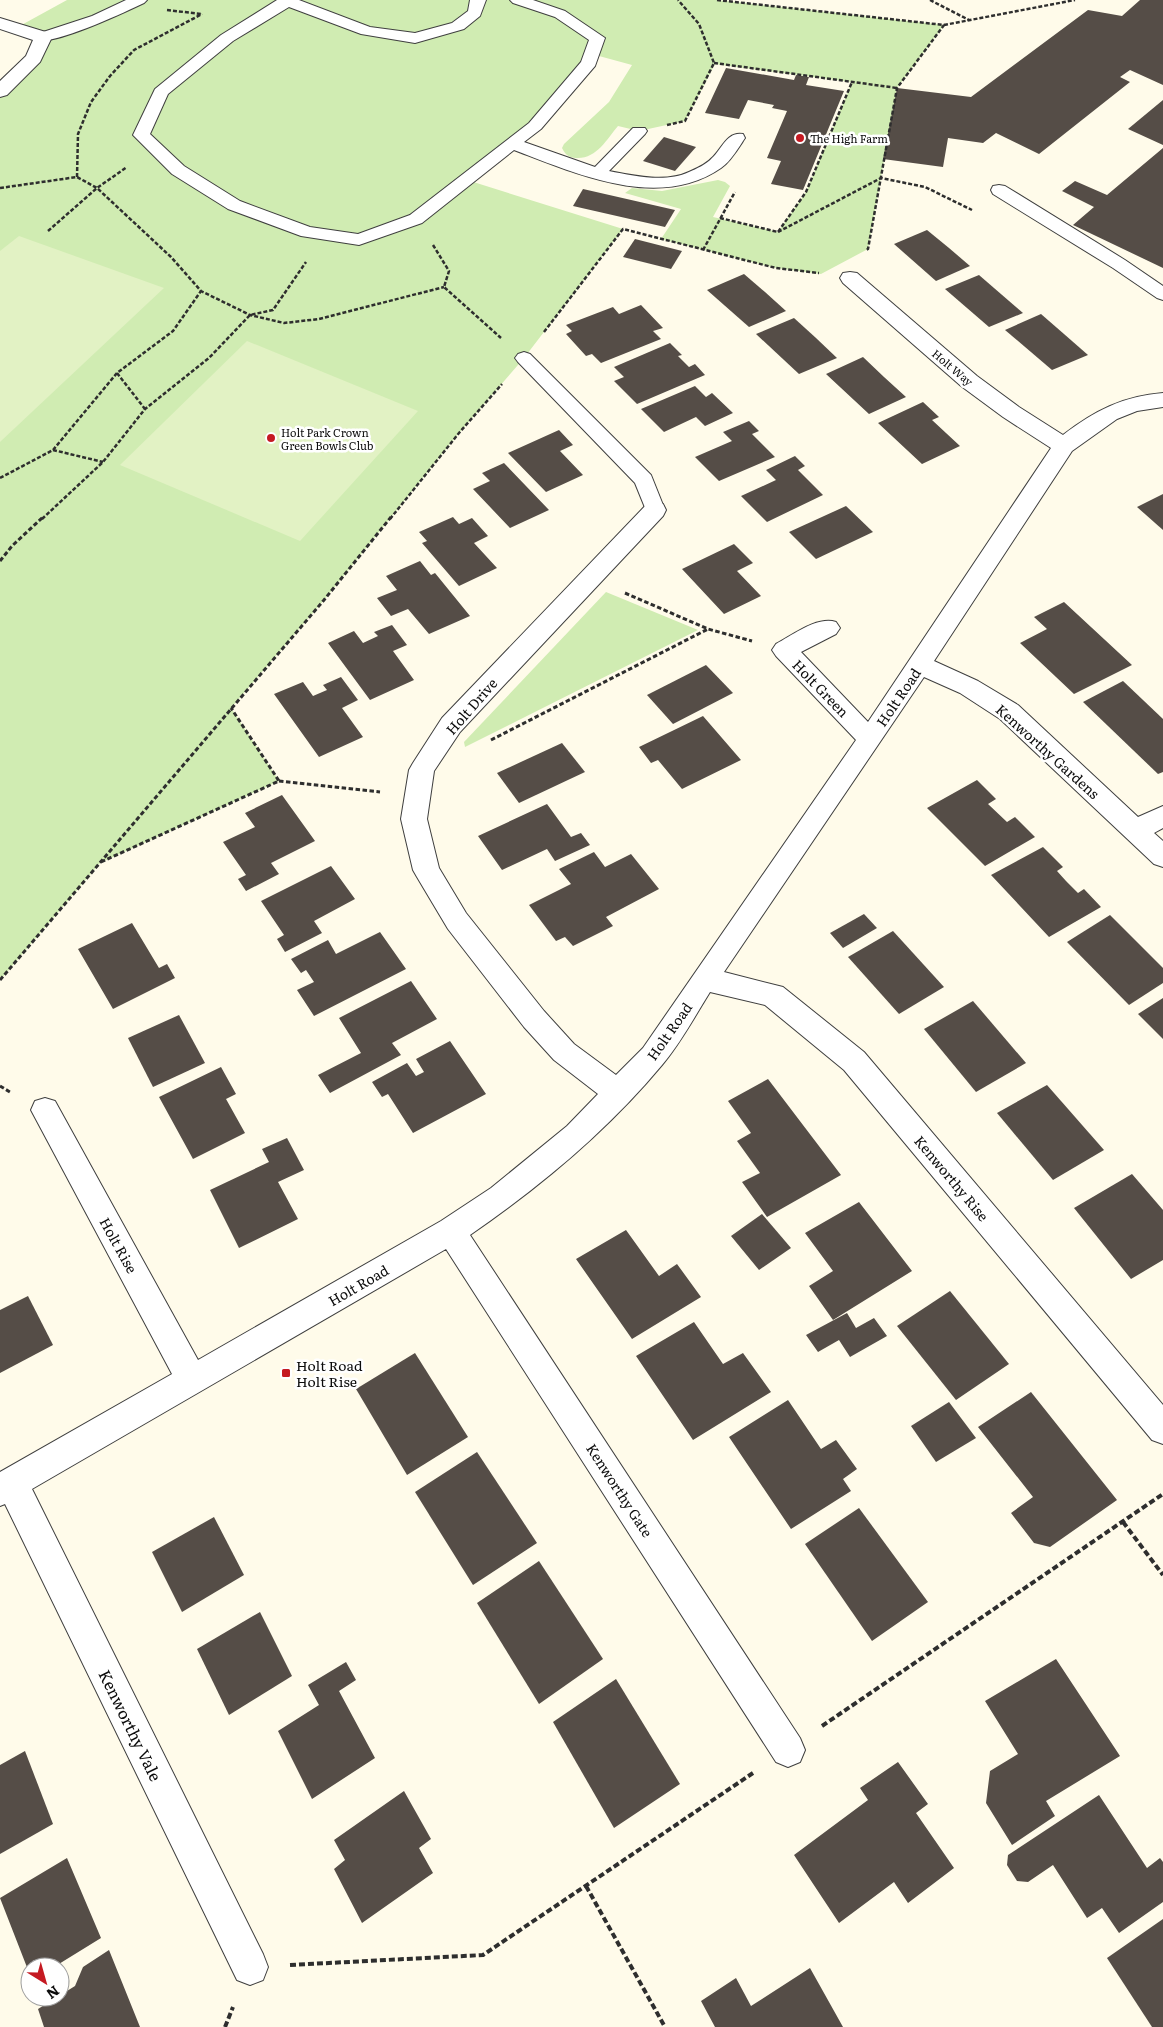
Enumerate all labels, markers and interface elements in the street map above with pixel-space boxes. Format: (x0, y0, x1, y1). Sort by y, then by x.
place label: The High Farm (810, 130, 888, 146)
marker: The High Farm (794, 132, 806, 144)
street label: Holt Way (929, 345, 977, 389)
place label: Holt Park Crown Green Bowls Club (281, 424, 374, 453)
marker: Holt Park Crown Green Bowls Club (265, 432, 277, 444)
street label: Holt Green (788, 655, 854, 721)
street label: Holt Road (871, 663, 925, 730)
street label: Holt Drive (441, 673, 501, 739)
street label: Kenworthy Gardens (992, 699, 1104, 803)
street label: Holt Road (642, 998, 697, 1064)
street label: Kenworthy Rise (910, 1131, 994, 1225)
street label: Holt Rise (95, 1213, 143, 1277)
street label: Holt Road (324, 1259, 392, 1310)
place label: Holt Road Holt Rise (296, 1355, 363, 1391)
marker: Holt Road Holt Rise (280, 1367, 292, 1379)
street label: Kenworthy Gate (582, 1439, 658, 1541)
street label: Kenworthy Vale (94, 1665, 168, 1785)
north arrow (20, 1957, 70, 2007)
text: N (43, 1982, 64, 2005)

